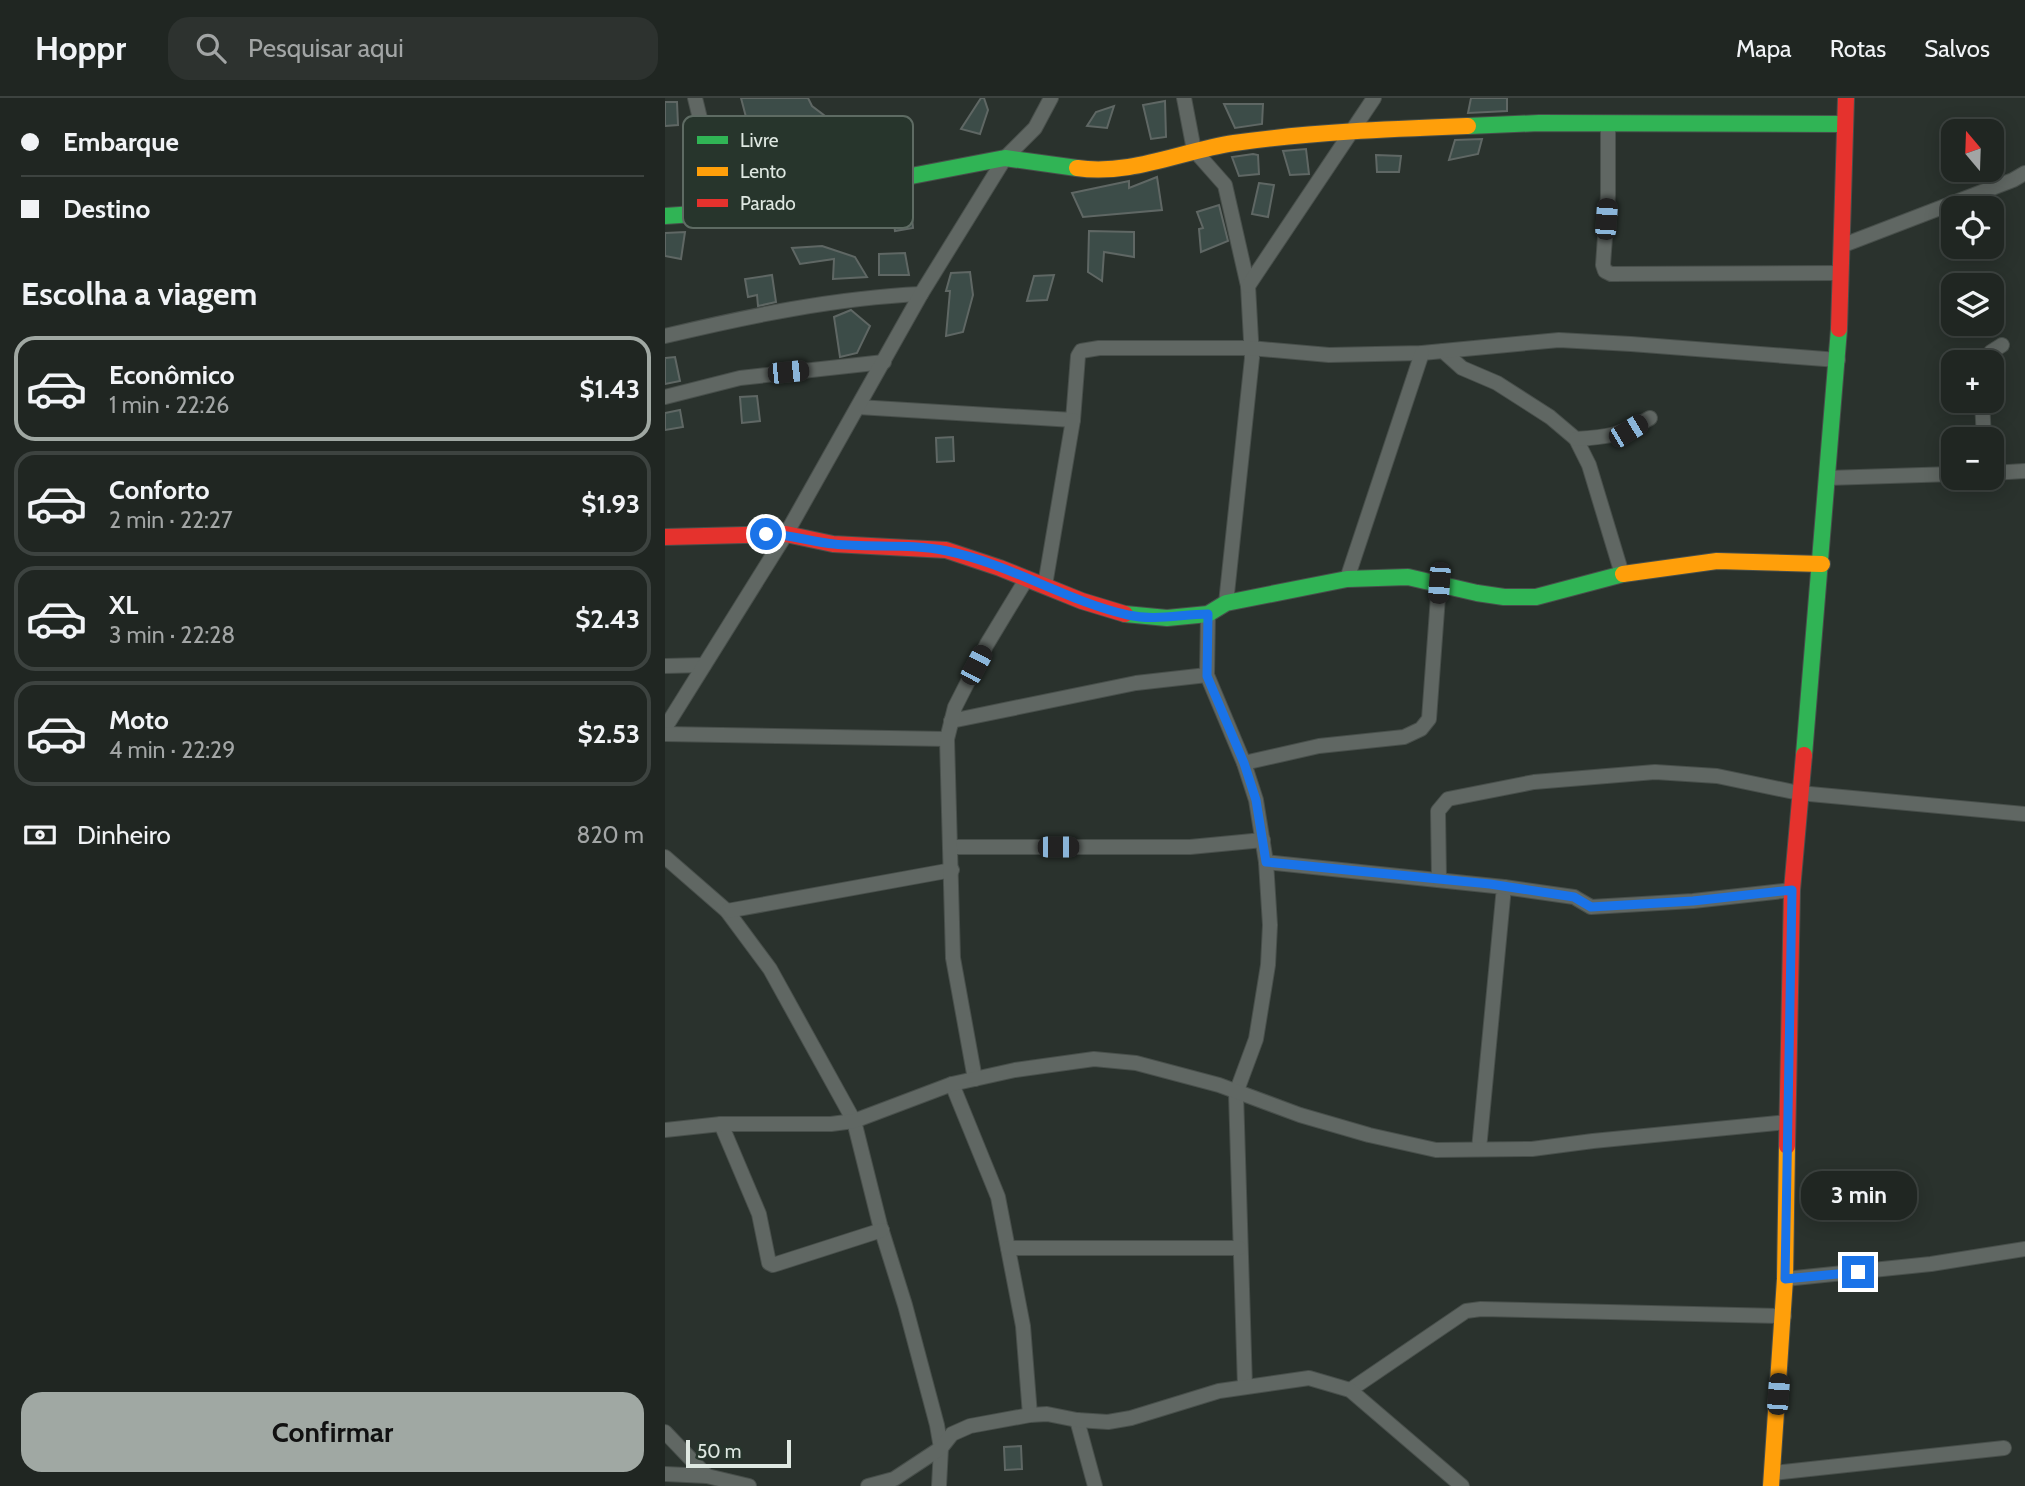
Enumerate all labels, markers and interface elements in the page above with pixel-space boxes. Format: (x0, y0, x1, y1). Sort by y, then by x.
search box (168, 17, 658, 80)
text: Hoppr (35, 28, 126, 68)
icon: search (192, 29, 230, 67)
text: Pesquisar aqui (248, 32, 404, 64)
text: Mapa (1736, 34, 1792, 63)
text: Rotas (1830, 34, 1886, 63)
text: Salvos (1924, 34, 1990, 63)
legend (683, 116, 913, 228)
north arrow (1941, 119, 2004, 182)
map controls (1941, 119, 2004, 490)
text: Embarque (63, 126, 179, 158)
text: Livre (740, 129, 779, 152)
text: Lento (740, 160, 786, 183)
text: Parado (740, 192, 796, 215)
text: Destino (63, 193, 150, 225)
button: locate (1941, 196, 2004, 259)
car (1595, 197, 1618, 241)
button: layers (1941, 273, 2004, 336)
text: Escolha a viagem (21, 274, 257, 313)
button: + (1941, 350, 2004, 413)
icon: car (25, 357, 88, 420)
text: Econômico (109, 359, 235, 391)
car (767, 359, 810, 385)
text: $1.43 (579, 373, 640, 405)
text: 1 min · 22:26 (109, 391, 229, 419)
car (1605, 411, 1652, 451)
button: − (1941, 427, 2004, 490)
icon: car (25, 472, 88, 535)
text: Conforto (109, 474, 210, 506)
text: $1.93 (581, 488, 640, 520)
text: 2 min · 22:27 (109, 506, 232, 534)
route start (750, 518, 782, 550)
car (1428, 561, 1451, 605)
icon: car (25, 587, 88, 650)
text: XL (109, 589, 138, 621)
text: $2.43 (575, 603, 640, 635)
text: 3 min · 22:28 (109, 621, 235, 649)
car (957, 642, 996, 688)
icon: car (25, 702, 88, 765)
text: Moto (109, 704, 169, 736)
text: $2.53 (577, 718, 640, 750)
text: 4 min · 22:29 (109, 736, 235, 764)
icon: cash (21, 816, 59, 854)
text: Dinheiro (77, 819, 171, 851)
text: 820 m (577, 821, 644, 849)
car (1038, 837, 1080, 858)
callout: 3 min (1800, 1170, 1916, 1220)
text: 3 min (1831, 1181, 1887, 1209)
route end (1842, 1256, 1874, 1288)
car (1767, 1372, 1790, 1416)
button: Confirmar (21, 1392, 644, 1472)
scale bar (686, 1437, 791, 1469)
text: 50 m (697, 1440, 741, 1463)

